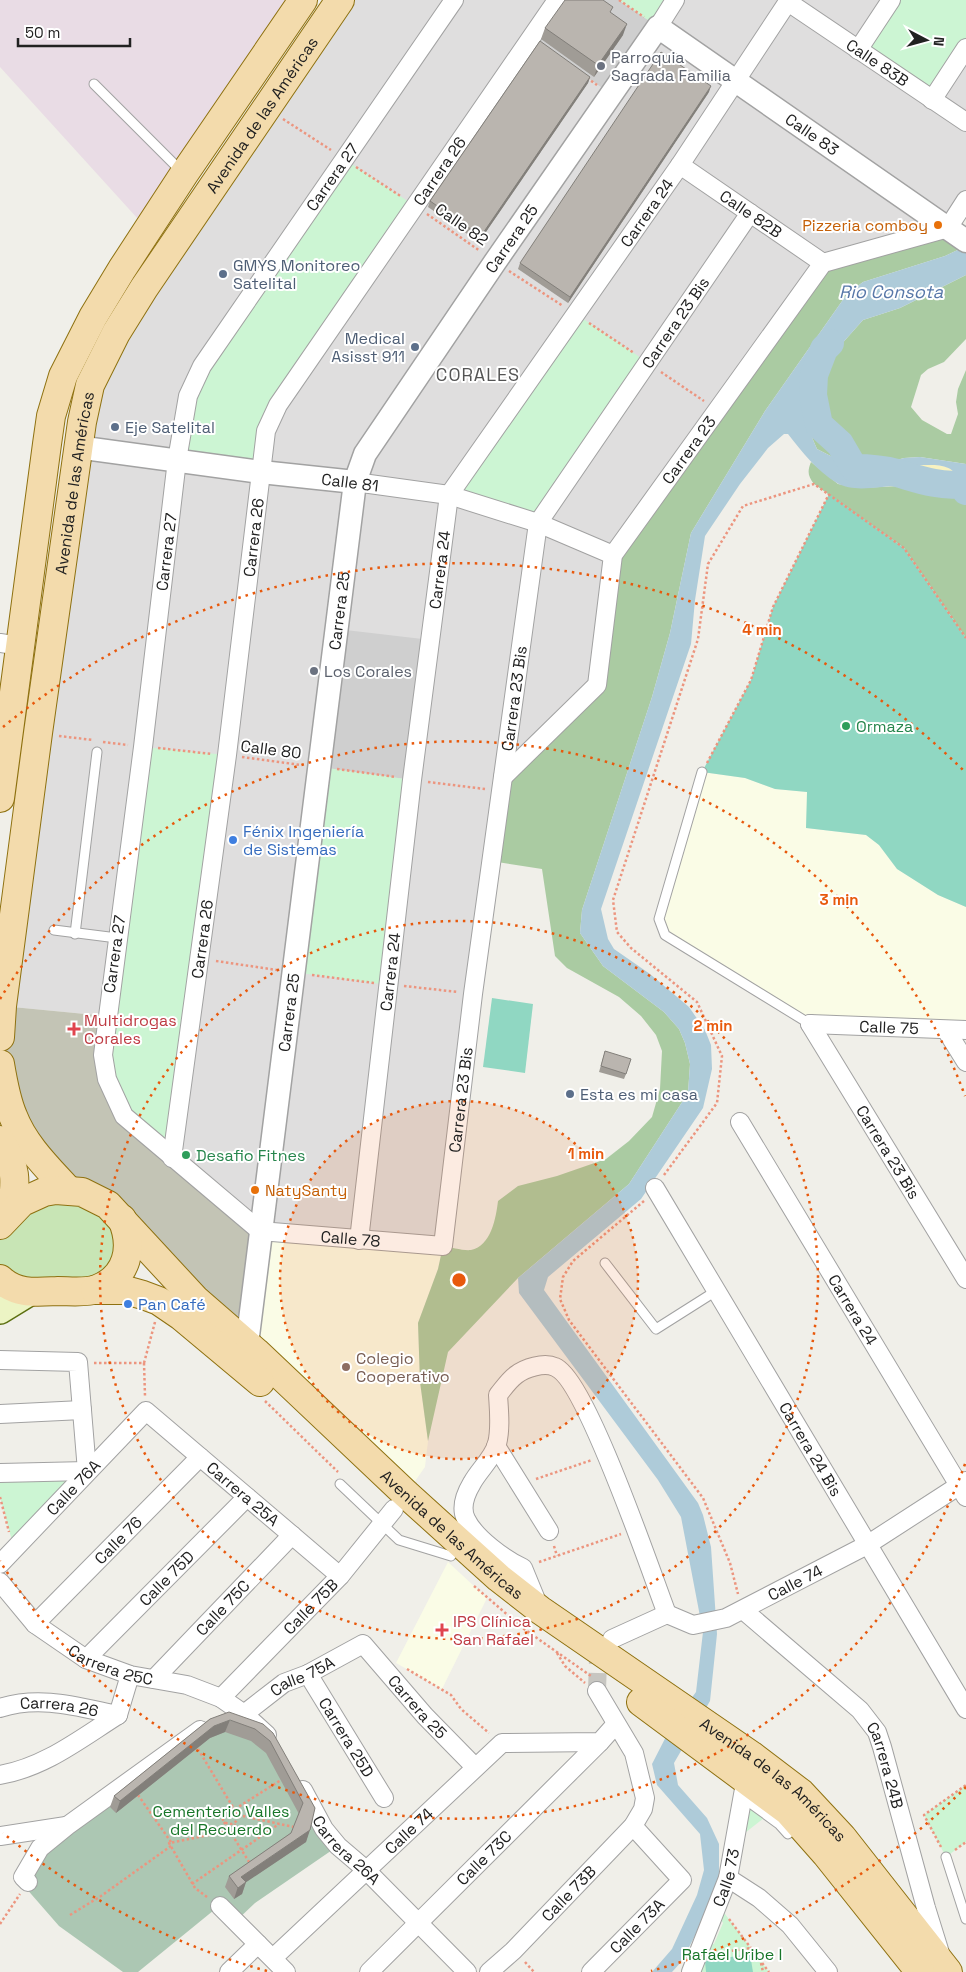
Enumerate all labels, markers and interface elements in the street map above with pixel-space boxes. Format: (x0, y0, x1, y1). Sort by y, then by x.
scale bar (18, 15, 130, 47)
north arrow (901, 15, 951, 65)
text: 50 m (25, 23, 60, 42)
street label: Avenida de las Américas (202, 33, 323, 197)
street label: Calle 83B (842, 34, 913, 91)
text: N (929, 36, 948, 47)
place label: Parroquia Sagrada Familia (611, 47, 731, 86)
marker: Parroquia Sagrada Familia (595, 60, 607, 72)
street label: Calle 83 (781, 109, 843, 160)
street label: Carrera 26 (409, 133, 471, 210)
street label: Carrera 27 (301, 139, 363, 215)
street label: Carrera 24 (616, 175, 678, 251)
street label: Calle 82B (715, 185, 786, 243)
street label: Calle 82 (431, 198, 493, 250)
street label: Carrera 25 (481, 200, 543, 277)
place label: Pizzeria comboy (802, 215, 928, 236)
marker: Pizzeria comboy (932, 219, 944, 231)
place label: GMYS Monitoreo Satelital (233, 255, 360, 294)
marker: GMYS Monitoreo Satelital (217, 268, 229, 280)
street label: Carrera 23 Bis (637, 273, 714, 372)
water label: Rio Consota (839, 280, 944, 303)
place label: Medical Asisst 911 (331, 328, 405, 367)
marker: Medical Asisst 911 (409, 341, 421, 353)
district label: CORALES (436, 363, 520, 386)
street label: Avenida de las Américas (51, 390, 99, 576)
street label: Carrera 23 (657, 412, 721, 488)
place label: Eje Satelital (125, 417, 215, 438)
marker: Eje Satelital (109, 421, 121, 433)
street label: Calle 81 (320, 469, 380, 496)
street label: Carrera 26 (239, 497, 269, 578)
street label: Carrera 27 (151, 512, 182, 592)
street label: Carrera 24 (424, 529, 455, 610)
street label: Carrera 25 (324, 570, 355, 651)
text: 4 min (742, 620, 782, 639)
street label: Carrera 23 Bis (497, 644, 532, 752)
place label: Los Corales (324, 661, 412, 682)
marker: Los Corales (308, 665, 320, 677)
place label: Ormaza (856, 716, 913, 737)
marker: Ormaza (840, 720, 852, 732)
street label: Calle 80 (239, 735, 303, 764)
place label: Fénix Ingeniería de Sistemas (243, 821, 364, 860)
marker: Fénix Ingeniería de Sistemas (227, 834, 239, 846)
text: 3 min (820, 890, 858, 909)
street label: Carrera 26 (187, 898, 218, 980)
street label: Carrera 27 (99, 914, 130, 994)
street label: Carrera 24 (375, 931, 405, 1012)
street label: Carrera 25 (274, 972, 304, 1053)
place label: Multidrogas Corales (84, 1010, 177, 1049)
text: 2 min (694, 1016, 732, 1035)
street label: Calle 75 (859, 1016, 919, 1039)
marker: Multidrogas Corales (68, 1023, 80, 1035)
street label: Carrera 23 Bis (444, 1046, 478, 1154)
place label: Esta es mi casa (580, 1084, 698, 1105)
marker: Esta es mi casa (564, 1088, 576, 1100)
street label: Carrera 23 Bis (851, 1101, 925, 1203)
text: 1 min (568, 1144, 604, 1163)
place label: Desafio Fitnes (196, 1145, 305, 1166)
marker: Desafio Fitnes (180, 1149, 192, 1161)
place label: NatySanty (265, 1180, 347, 1201)
marker: NatySanty (249, 1184, 261, 1196)
street label: Calle 78 (320, 1226, 381, 1252)
centre of rings (450, 1271, 468, 1289)
street label: Carrera 24 (823, 1271, 882, 1349)
place label: Pan Café (138, 1294, 206, 1315)
marker: Pan Café (122, 1298, 134, 1310)
place label: Colegio Cooperativo (356, 1348, 450, 1387)
marker: Colegio Cooperativo (340, 1361, 352, 1373)
street label: Carrera 24 Bis (774, 1398, 847, 1500)
street label: Calle 76A (42, 1455, 105, 1520)
street label: Carrera 25A (202, 1457, 284, 1531)
street label: Avenida de las Américas (376, 1465, 527, 1604)
street label: Calle 76 (90, 1512, 147, 1569)
street label: Calle 75D (135, 1546, 199, 1611)
street label: Calle 74 (764, 1560, 826, 1606)
street label: Calle 75B (279, 1574, 343, 1639)
street label: Calle 75C (191, 1575, 255, 1640)
place label: IPS Clínica San Rafael (453, 1611, 534, 1650)
marker: IPS Clínica San Rafael (435, 1623, 449, 1637)
street label: Carrera 25C (64, 1640, 155, 1690)
street label: Calle 75A (266, 1652, 338, 1701)
street label: Carrera 25 (383, 1670, 451, 1743)
street label: Carrera 26 (19, 1692, 100, 1722)
street label: Carrera 25D (314, 1694, 379, 1781)
street label: Avenida de las Américas (696, 1713, 851, 1846)
street label: Carrera 24B (862, 1718, 908, 1811)
park label: Cementerio Valles del Recuerdo (152, 1801, 290, 1840)
street label: Calle 74 (380, 1803, 438, 1859)
street label: Carrera 26A (308, 1812, 385, 1889)
street label: Calle 73C (452, 1826, 516, 1890)
street label: Calle 73 (708, 1847, 744, 1910)
street label: Calle 73B (537, 1861, 601, 1926)
street label: Calle 73A (605, 1894, 669, 1958)
park label: Rafael Uribe I (682, 1944, 782, 1965)

